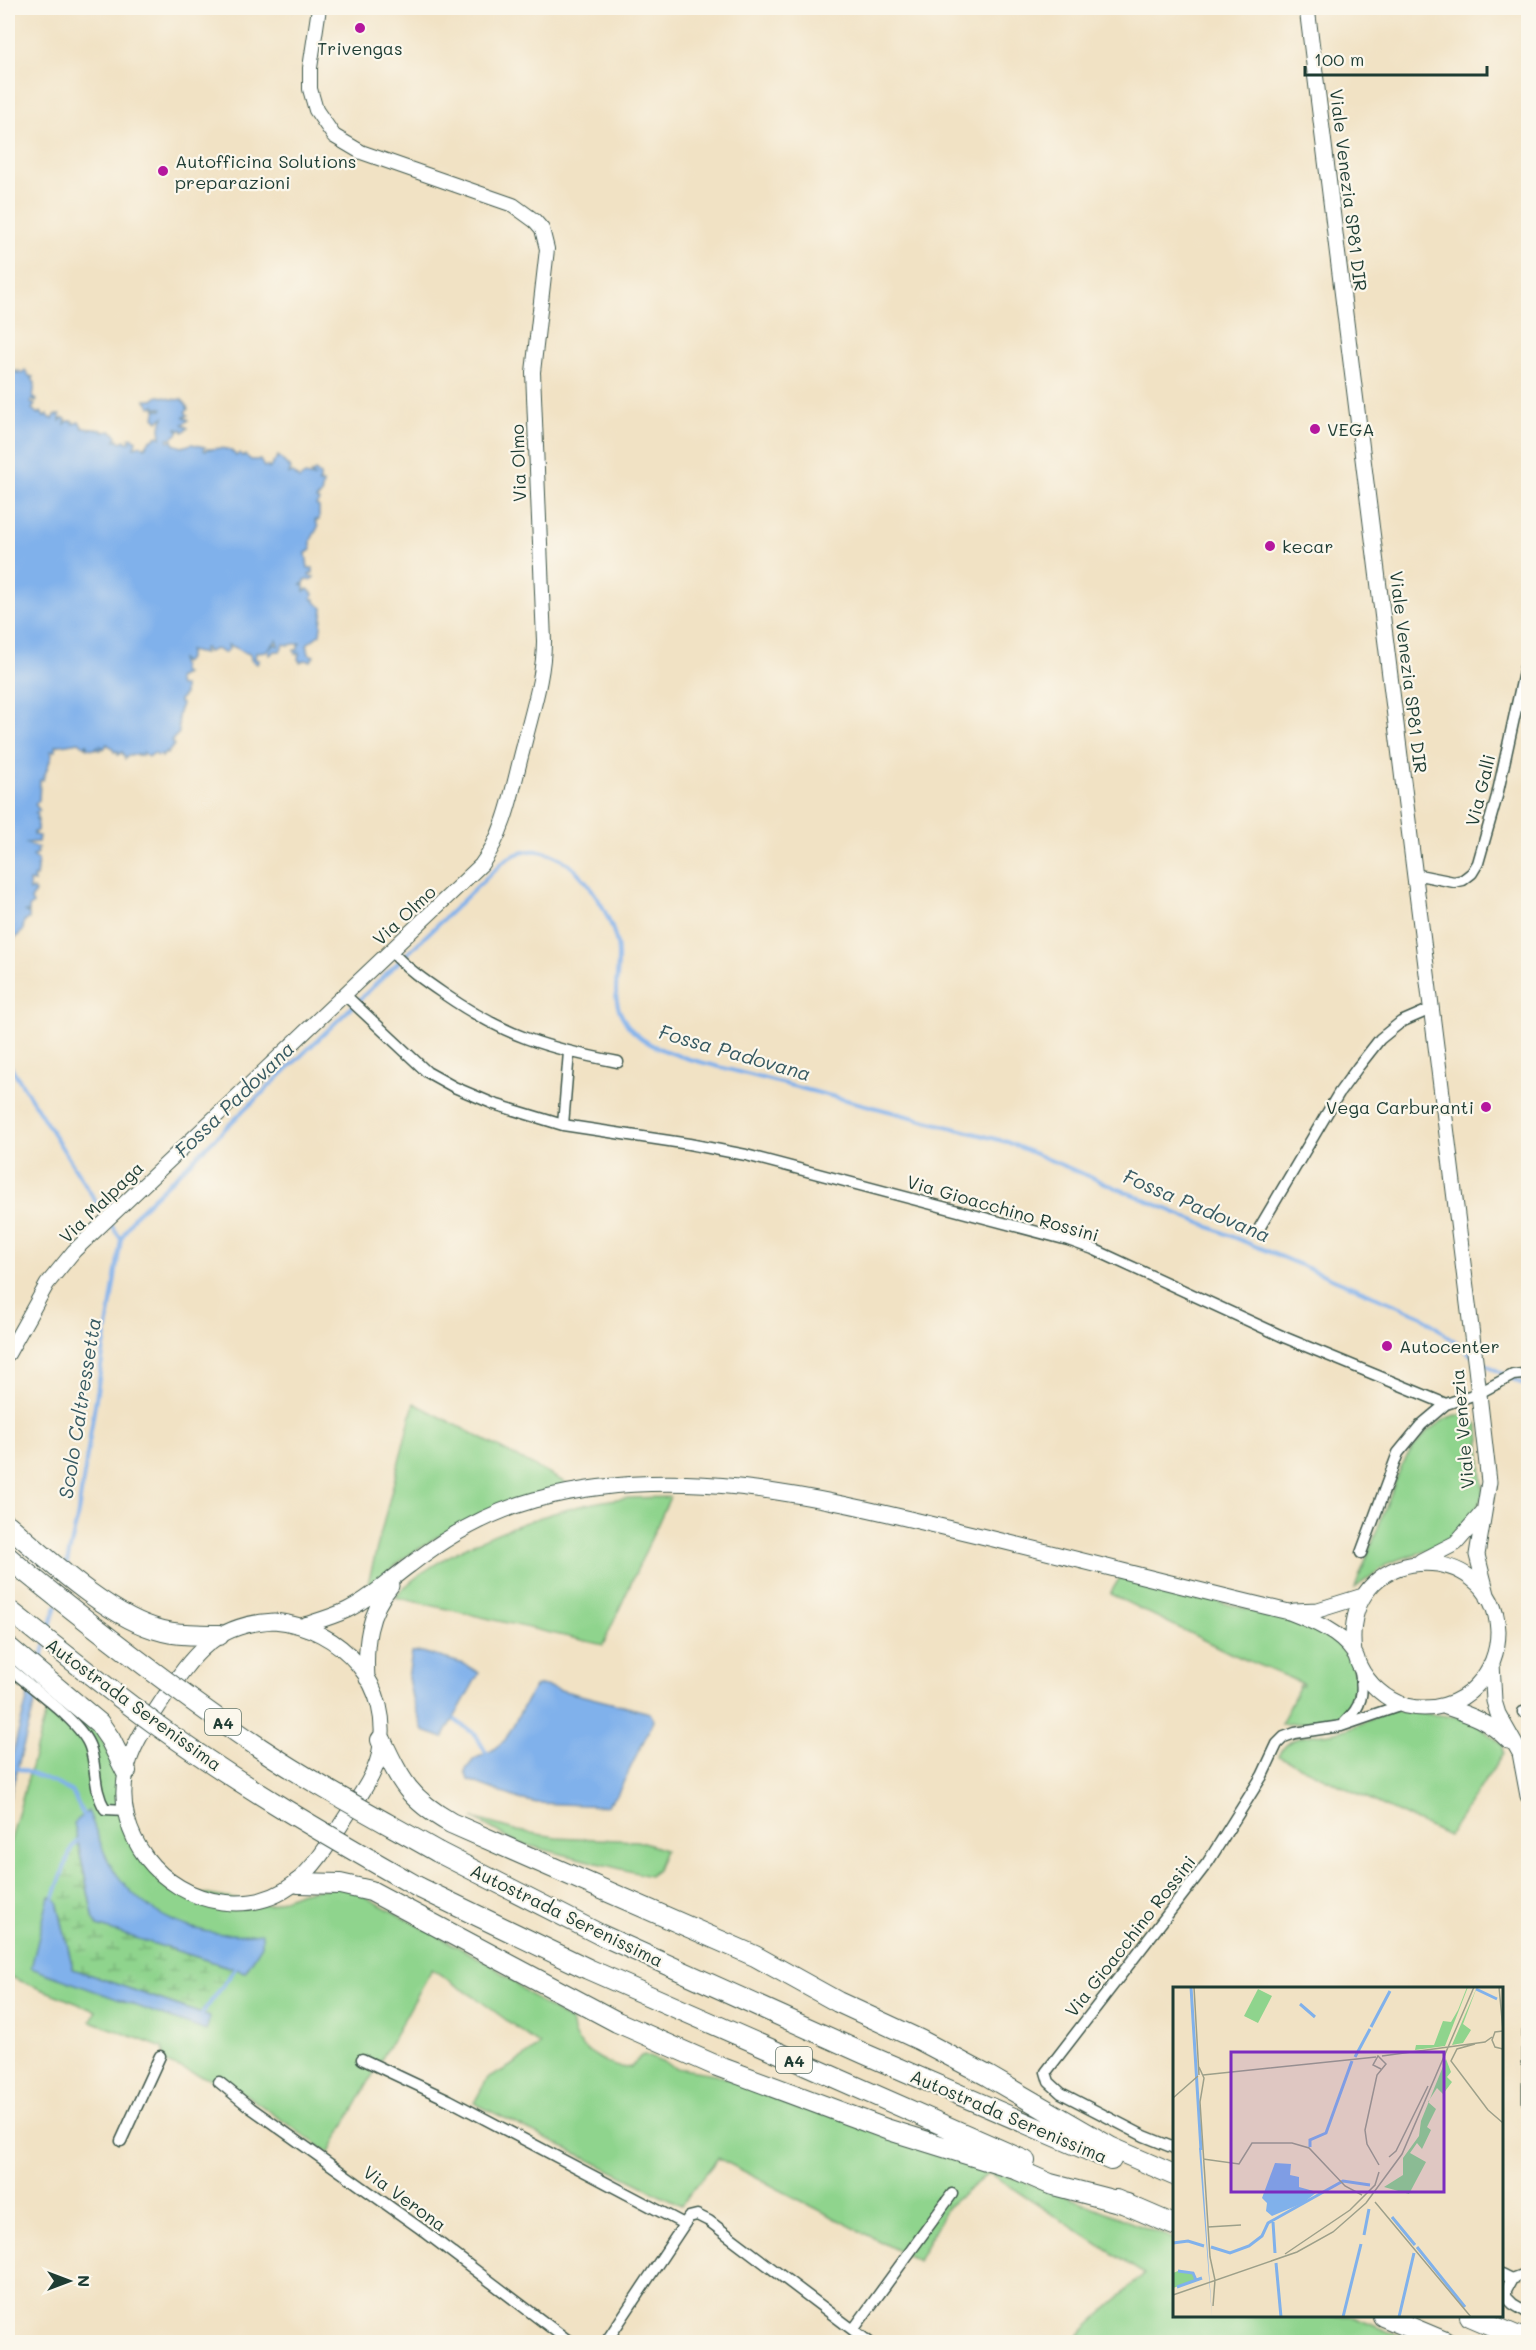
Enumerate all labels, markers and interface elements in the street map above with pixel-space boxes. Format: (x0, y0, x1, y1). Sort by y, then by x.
marker: Trivengas (353, 21, 367, 35)
place label: Trivengas (317, 36, 403, 60)
scale bar (1305, 39, 1486, 77)
text: 100 m (1314, 47, 1364, 71)
street label: Viale Venezia SP81 DIR (1325, 87, 1373, 293)
place label: Autofficina Solutions preparazioni (175, 149, 356, 194)
marker: Autofficina Solutions preparazioni (156, 164, 170, 178)
place label: VEGA (1327, 417, 1375, 441)
marker: VEGA (1308, 422, 1322, 436)
street label: Via Olmo (505, 423, 531, 502)
place label: kecar (1282, 534, 1334, 558)
marker: kecar (1263, 539, 1277, 553)
street label: Viale Venezia SP81 DIR (1385, 569, 1433, 775)
street label: Via Galli (1460, 752, 1500, 828)
street label: Via Olmo (367, 879, 441, 950)
water label: Fossa Padovana (656, 1018, 814, 1086)
water label: Fossa Padovana (168, 1035, 300, 1163)
place label: Vega Carburanti (1326, 1095, 1474, 1119)
marker: Vega Carburanti (1479, 1100, 1493, 1114)
street label: Via Malpaga (54, 1156, 148, 1248)
water label: Fossa Padovana (1120, 1162, 1274, 1248)
street label: Via Gioacchino Rossini (904, 1169, 1102, 1247)
water label: Scolo Caltressetta (52, 1316, 106, 1500)
place label: Autocenter (1399, 1334, 1500, 1358)
marker: Autocenter (1380, 1339, 1394, 1353)
street label: Viale Venezia (1445, 1368, 1479, 1490)
street label: Autostrada Serenissima (41, 1632, 227, 1776)
road number: A4 (205, 1709, 241, 1735)
street label: Via Gioacchino Rossini (1059, 1850, 1201, 2022)
street label: Autostrada Serenissima (467, 1858, 667, 1972)
inset map (1173, 1987, 1503, 2317)
road number: A4 (776, 2047, 812, 2073)
street label: Autostrada Serenissima (907, 2064, 1111, 2168)
street label: Via Verona (358, 2160, 452, 2236)
north arrow (39, 2251, 99, 2311)
text: N (74, 2275, 95, 2287)

